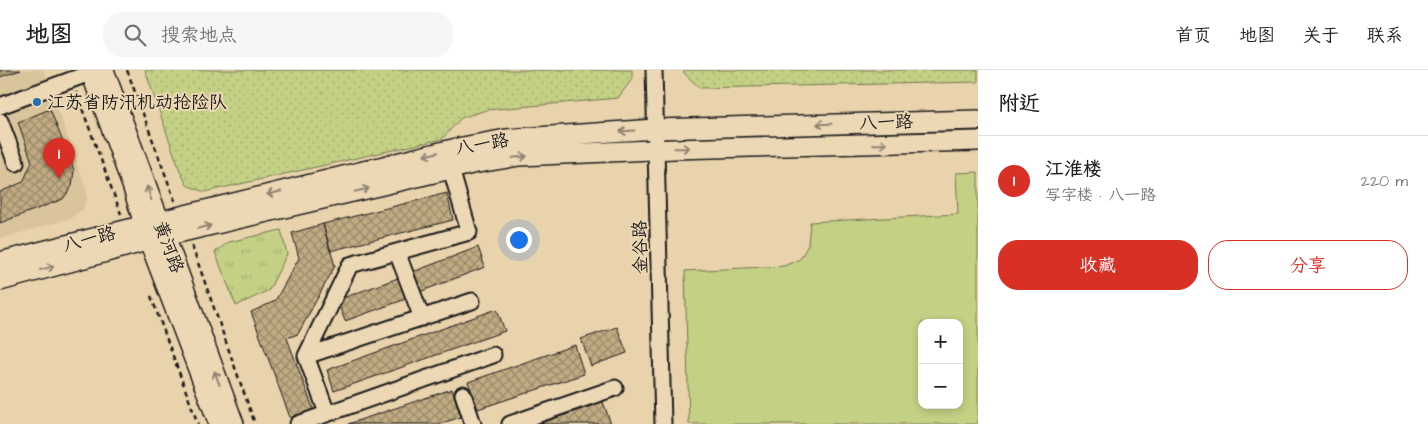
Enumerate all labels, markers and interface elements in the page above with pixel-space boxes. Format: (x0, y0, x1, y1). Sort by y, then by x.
search box (103, 12, 453, 57)
text: 地图 (25, 18, 73, 52)
icon: search (121, 21, 149, 49)
text: 搜索地点 (161, 22, 237, 49)
text: 首页 (1175, 23, 1211, 48)
text: 地图 (1239, 23, 1275, 48)
text: 关于 (1303, 23, 1339, 48)
text: 联系 (1367, 23, 1403, 48)
text: 附近 (998, 89, 1040, 118)
place label: 江苏省防汛机动抢险队 (47, 90, 227, 115)
marker: 江苏省防汛机动抢险队 (31, 96, 43, 108)
street label: 八一路 (859, 109, 913, 136)
one-way arrow (817, 119, 833, 129)
one-way arrow (619, 126, 635, 135)
street label: 八一路 (453, 127, 511, 161)
pin: 1 (43, 138, 75, 179)
one-way arrow (871, 139, 887, 149)
one-way arrow (674, 144, 690, 153)
one-way arrow (424, 150, 440, 159)
one-way arrow (512, 152, 528, 161)
text: 江淮楼 (1045, 156, 1102, 183)
text: 1 (1013, 170, 1015, 192)
text: 220 m (1361, 170, 1408, 192)
text: 写字楼 · 八一路 (1045, 184, 1156, 206)
one-way arrow (144, 185, 153, 201)
one-way arrow (354, 185, 370, 194)
one-way arrow (266, 189, 282, 198)
street label: 黄河路 (147, 217, 190, 277)
street label: 八一路 (60, 220, 118, 259)
street label: 金谷路 (628, 220, 653, 274)
one-way arrow (196, 222, 212, 231)
your location (506, 227, 532, 253)
button: 收藏 (998, 240, 1198, 290)
button: 分享 (1208, 240, 1408, 290)
one-way arrow (39, 263, 55, 272)
map controls (918, 319, 963, 409)
button: + (918, 319, 963, 364)
button: − (918, 364, 963, 409)
one-way arrow (212, 371, 221, 386)

